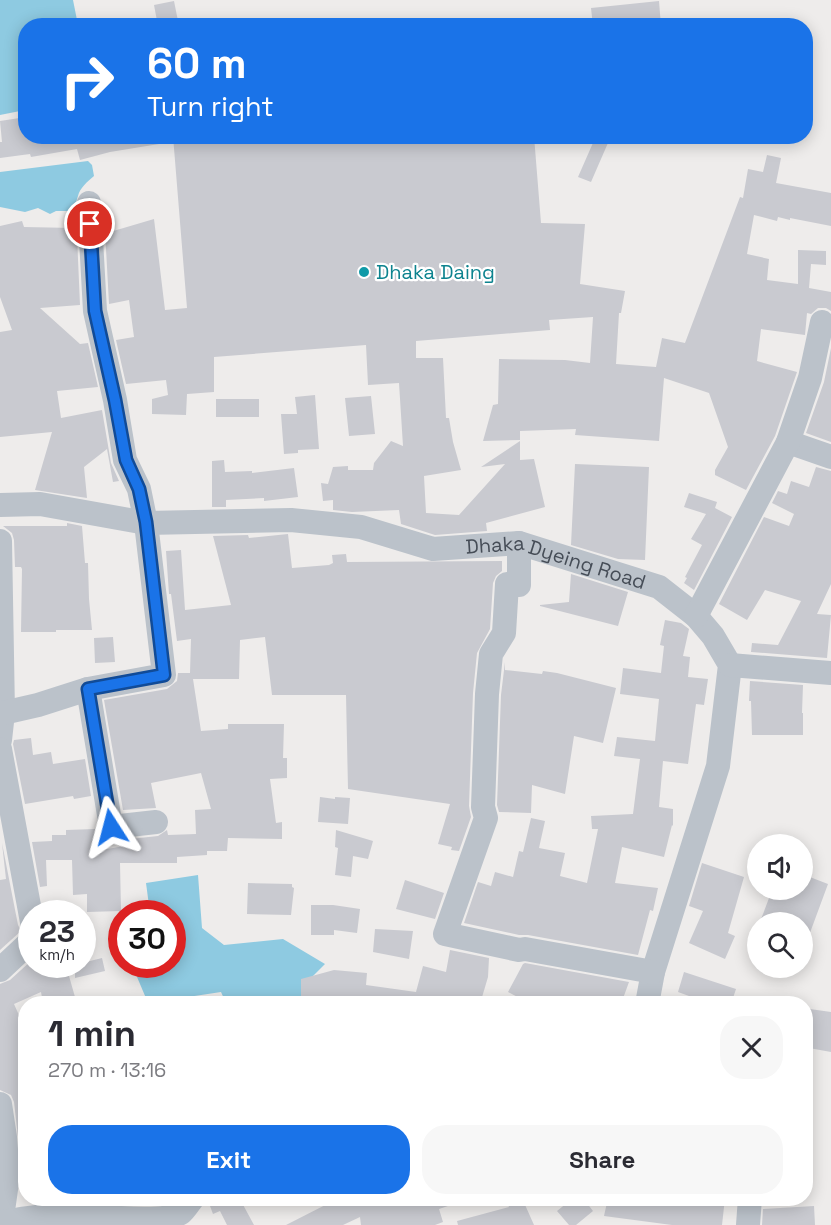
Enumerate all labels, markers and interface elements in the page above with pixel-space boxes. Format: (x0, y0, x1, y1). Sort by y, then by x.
text: 60 m (147, 37, 247, 90)
icon: right (48, 42, 126, 120)
text: Turn right (147, 89, 274, 124)
pin (64, 198, 115, 249)
icon: arrive (73, 207, 106, 240)
place label: Dhaka Daing (376, 259, 495, 285)
marker: Dhaka Daing (357, 265, 371, 279)
street label: Dhaka Dyeing Road (465, 530, 649, 595)
position arrow (79, 795, 143, 859)
map controls (747, 834, 813, 978)
button: sound (747, 834, 813, 900)
speed limit sign: 30 (108, 900, 186, 978)
text: 23 (39, 912, 75, 951)
button: search (747, 912, 813, 978)
text: km/h (39, 945, 75, 964)
text: 1 min (48, 1011, 136, 1057)
button: close (720, 1016, 783, 1079)
text: 270 m · 13:16 (48, 1057, 166, 1083)
button: Exit (48, 1125, 410, 1194)
button: Share (422, 1125, 783, 1194)

